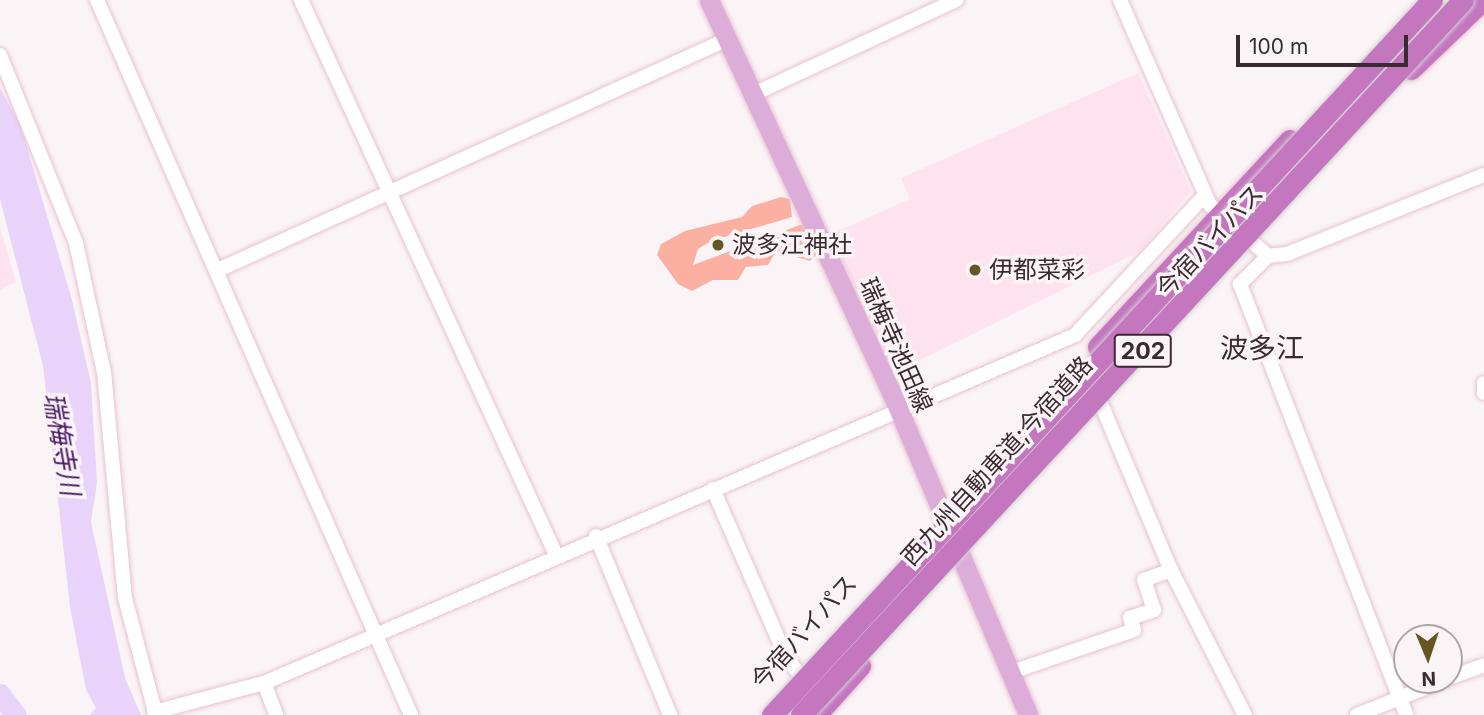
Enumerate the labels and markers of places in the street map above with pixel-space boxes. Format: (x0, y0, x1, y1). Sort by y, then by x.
place label: 波多江神社 (732, 231, 852, 259)
marker: 波多江神社 (710, 237, 726, 253)
place label: 伊都菜彩 (989, 256, 1085, 284)
marker: 伊都菜彩 (967, 262, 983, 278)

